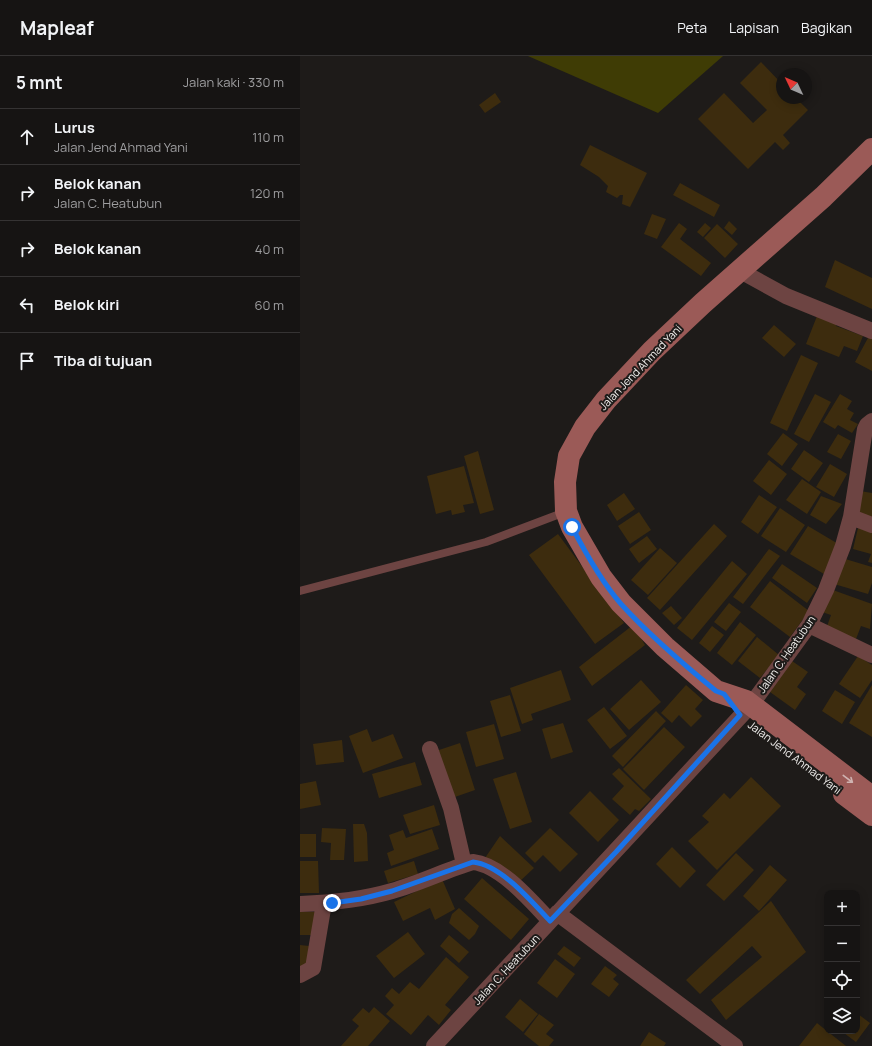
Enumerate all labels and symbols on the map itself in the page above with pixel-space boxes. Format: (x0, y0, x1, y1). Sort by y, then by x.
north arrow (776, 68, 812, 104)
street label: Jalan Jend Ahmad Yani (595, 321, 685, 413)
route start (563, 518, 581, 536)
street label: Jalan C. Heatubun (754, 612, 818, 696)
street label: Jalan Jend Ahmad Yani (745, 717, 845, 797)
one-way arrow (843, 775, 854, 784)
route end (323, 894, 341, 912)
street label: Jalan C. Heatubun (469, 930, 543, 1008)

